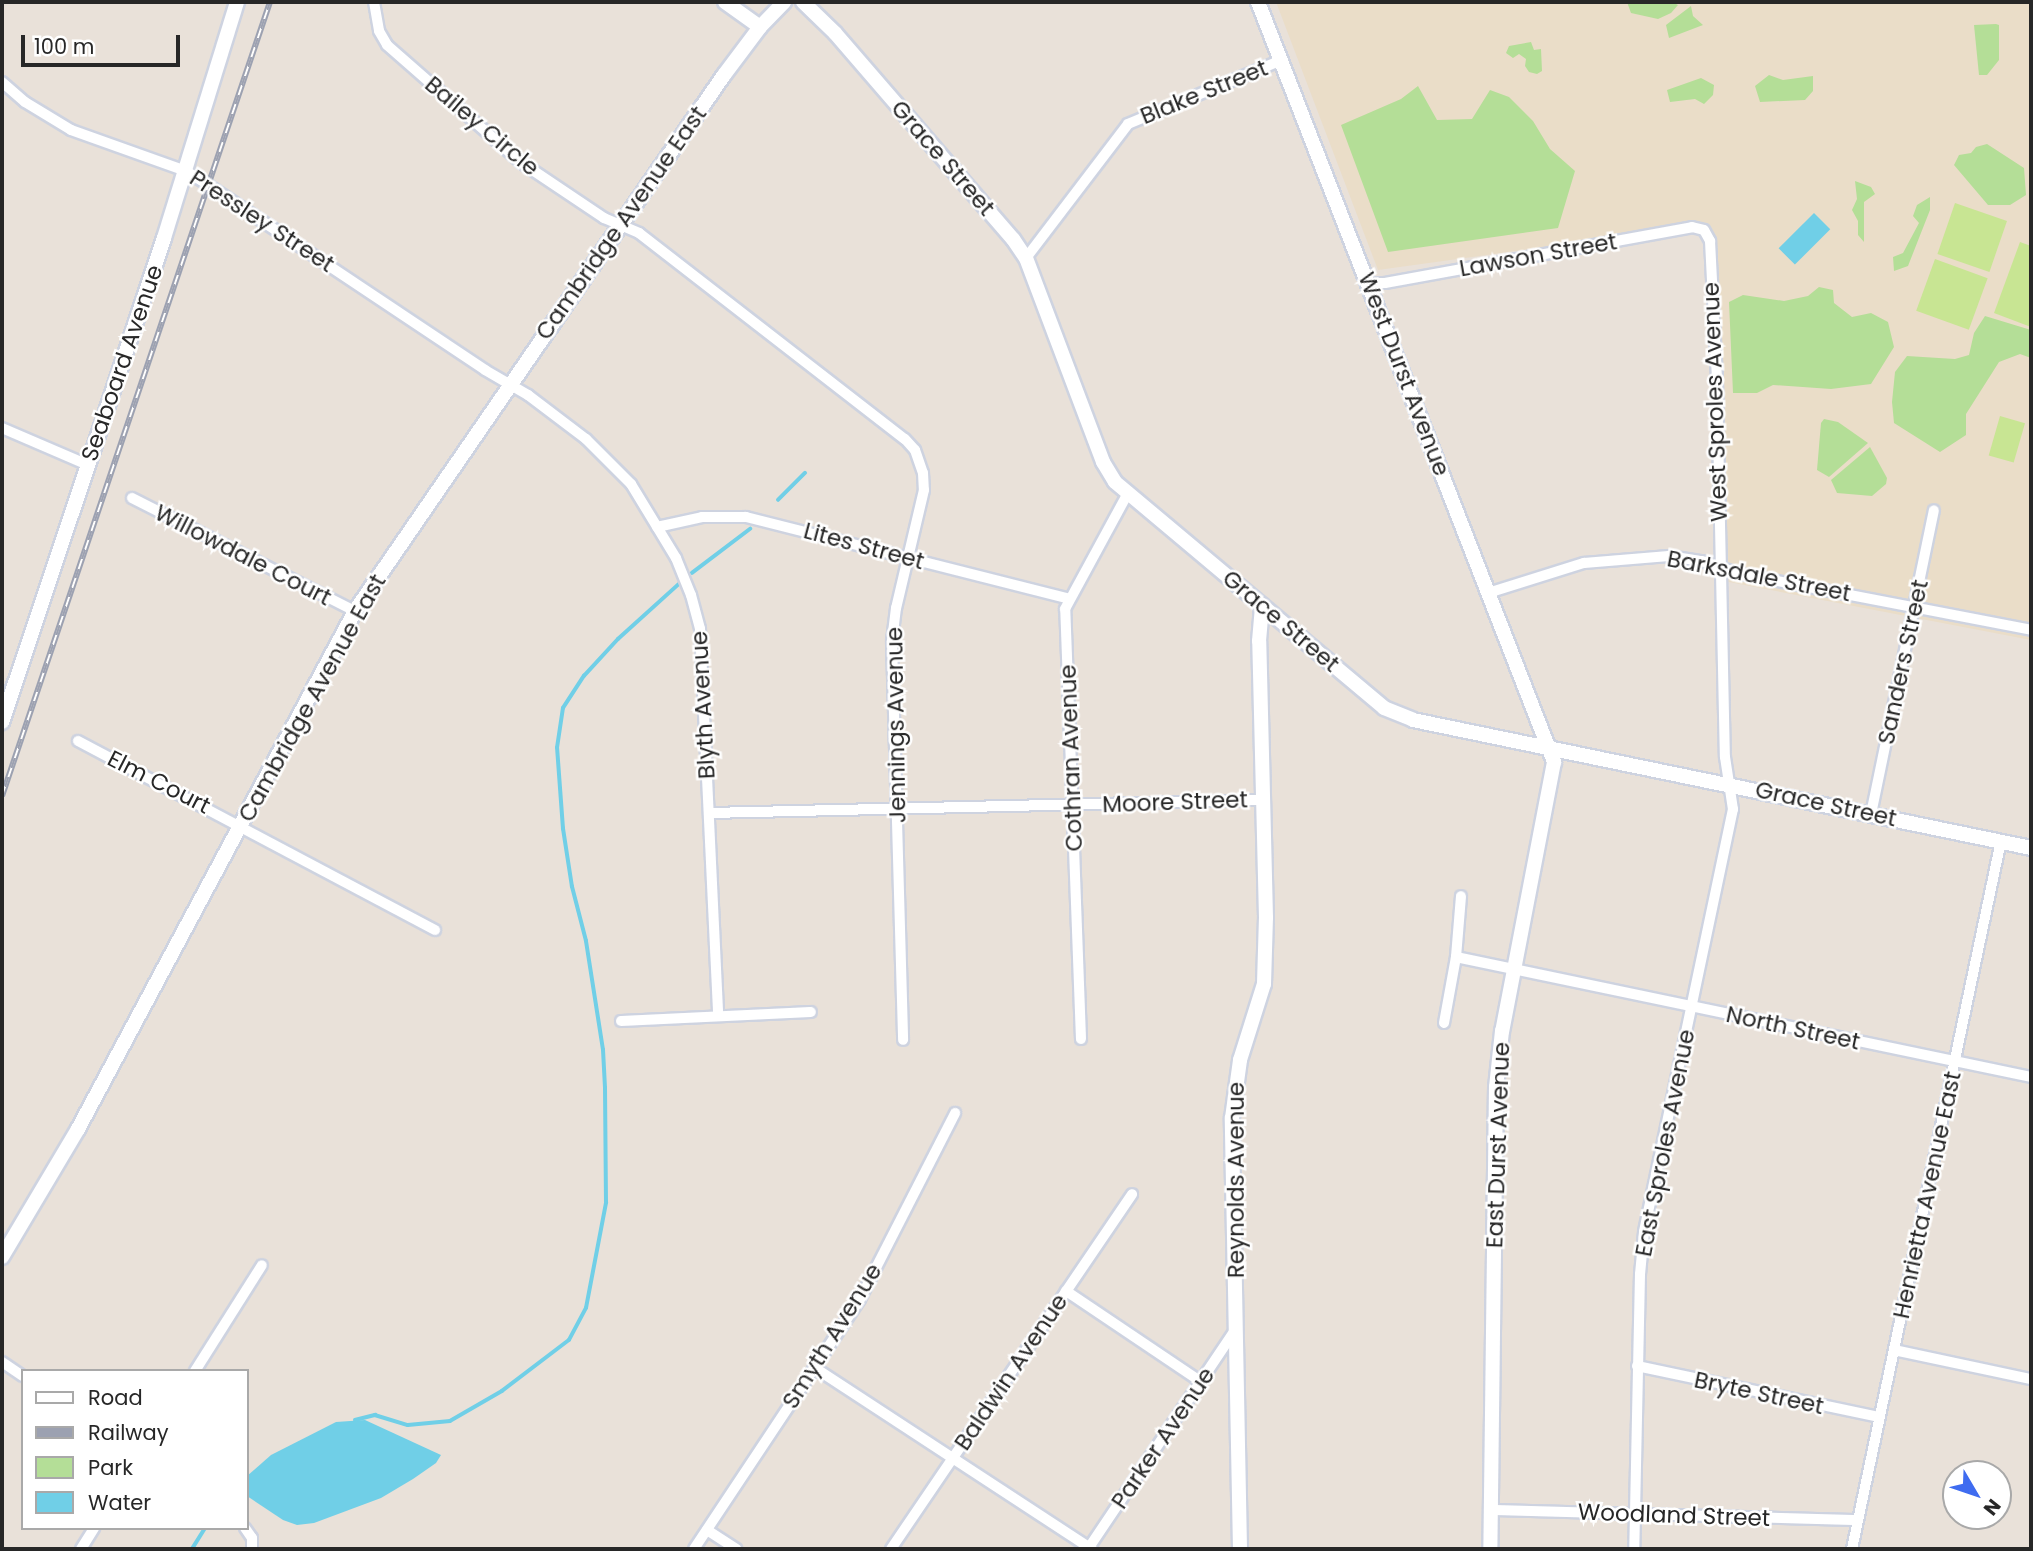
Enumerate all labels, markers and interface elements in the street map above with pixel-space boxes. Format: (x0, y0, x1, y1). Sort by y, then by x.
scale bar (24, 21, 184, 65)
text: 100 m (34, 32, 94, 61)
street label: Blake Street (1136, 54, 1272, 130)
street label: Bailey Circle (419, 70, 545, 182)
street label: Grace Street (885, 95, 1001, 221)
street label: Cambridge Avenue East (530, 101, 712, 345)
street label: Pressley Street (185, 164, 339, 278)
street label: Lawson Street (1457, 228, 1619, 282)
street label: Seaboard Avenue (75, 261, 169, 465)
street label: West Durst Avenue (1352, 268, 1456, 480)
street label: West Sproles Avenue (1697, 282, 1733, 522)
street label: Willowdale Court (150, 499, 336, 611)
street label: Lites Street (801, 517, 927, 575)
street label: Barksdale Street (1665, 545, 1853, 607)
street label: Grace Street (1217, 564, 1345, 678)
street label: Cambridge Avenue East (232, 570, 392, 826)
street label: Sanders Street (1872, 577, 1934, 747)
street label: Jennings Avenue (880, 627, 912, 823)
street label: Blyth Avenue (685, 630, 721, 780)
street label: Cothran Avenue (1054, 664, 1088, 852)
street label: Elm Court (103, 744, 215, 820)
street label: Grace Street (1753, 776, 1899, 832)
street label: Moore Street (1102, 786, 1248, 818)
street label: North Street (1724, 1000, 1862, 1056)
street label: East Sproles Avenue (1629, 1027, 1701, 1259)
street label: East Durst Avenue (1481, 1041, 1515, 1249)
street label: Henrietta Avenue East (1887, 1069, 1967, 1321)
street label: Reynolds Avenue (1222, 1082, 1250, 1278)
street label: Smyth Avenue (776, 1258, 888, 1414)
street label: Baldwin Avenue (949, 1289, 1073, 1455)
street label: Parker Avenue (1106, 1362, 1220, 1514)
street label: Bryte Street (1692, 1366, 1826, 1420)
legend (21, 1369, 248, 1530)
text: Road (88, 1383, 143, 1412)
text: Railway (88, 1418, 169, 1447)
text: Park (88, 1453, 133, 1482)
north arrow (1942, 1460, 2012, 1530)
text: Water (88, 1488, 151, 1517)
text: N (1977, 1493, 2007, 1521)
street label: Woodland Street (1577, 1498, 1771, 1532)

